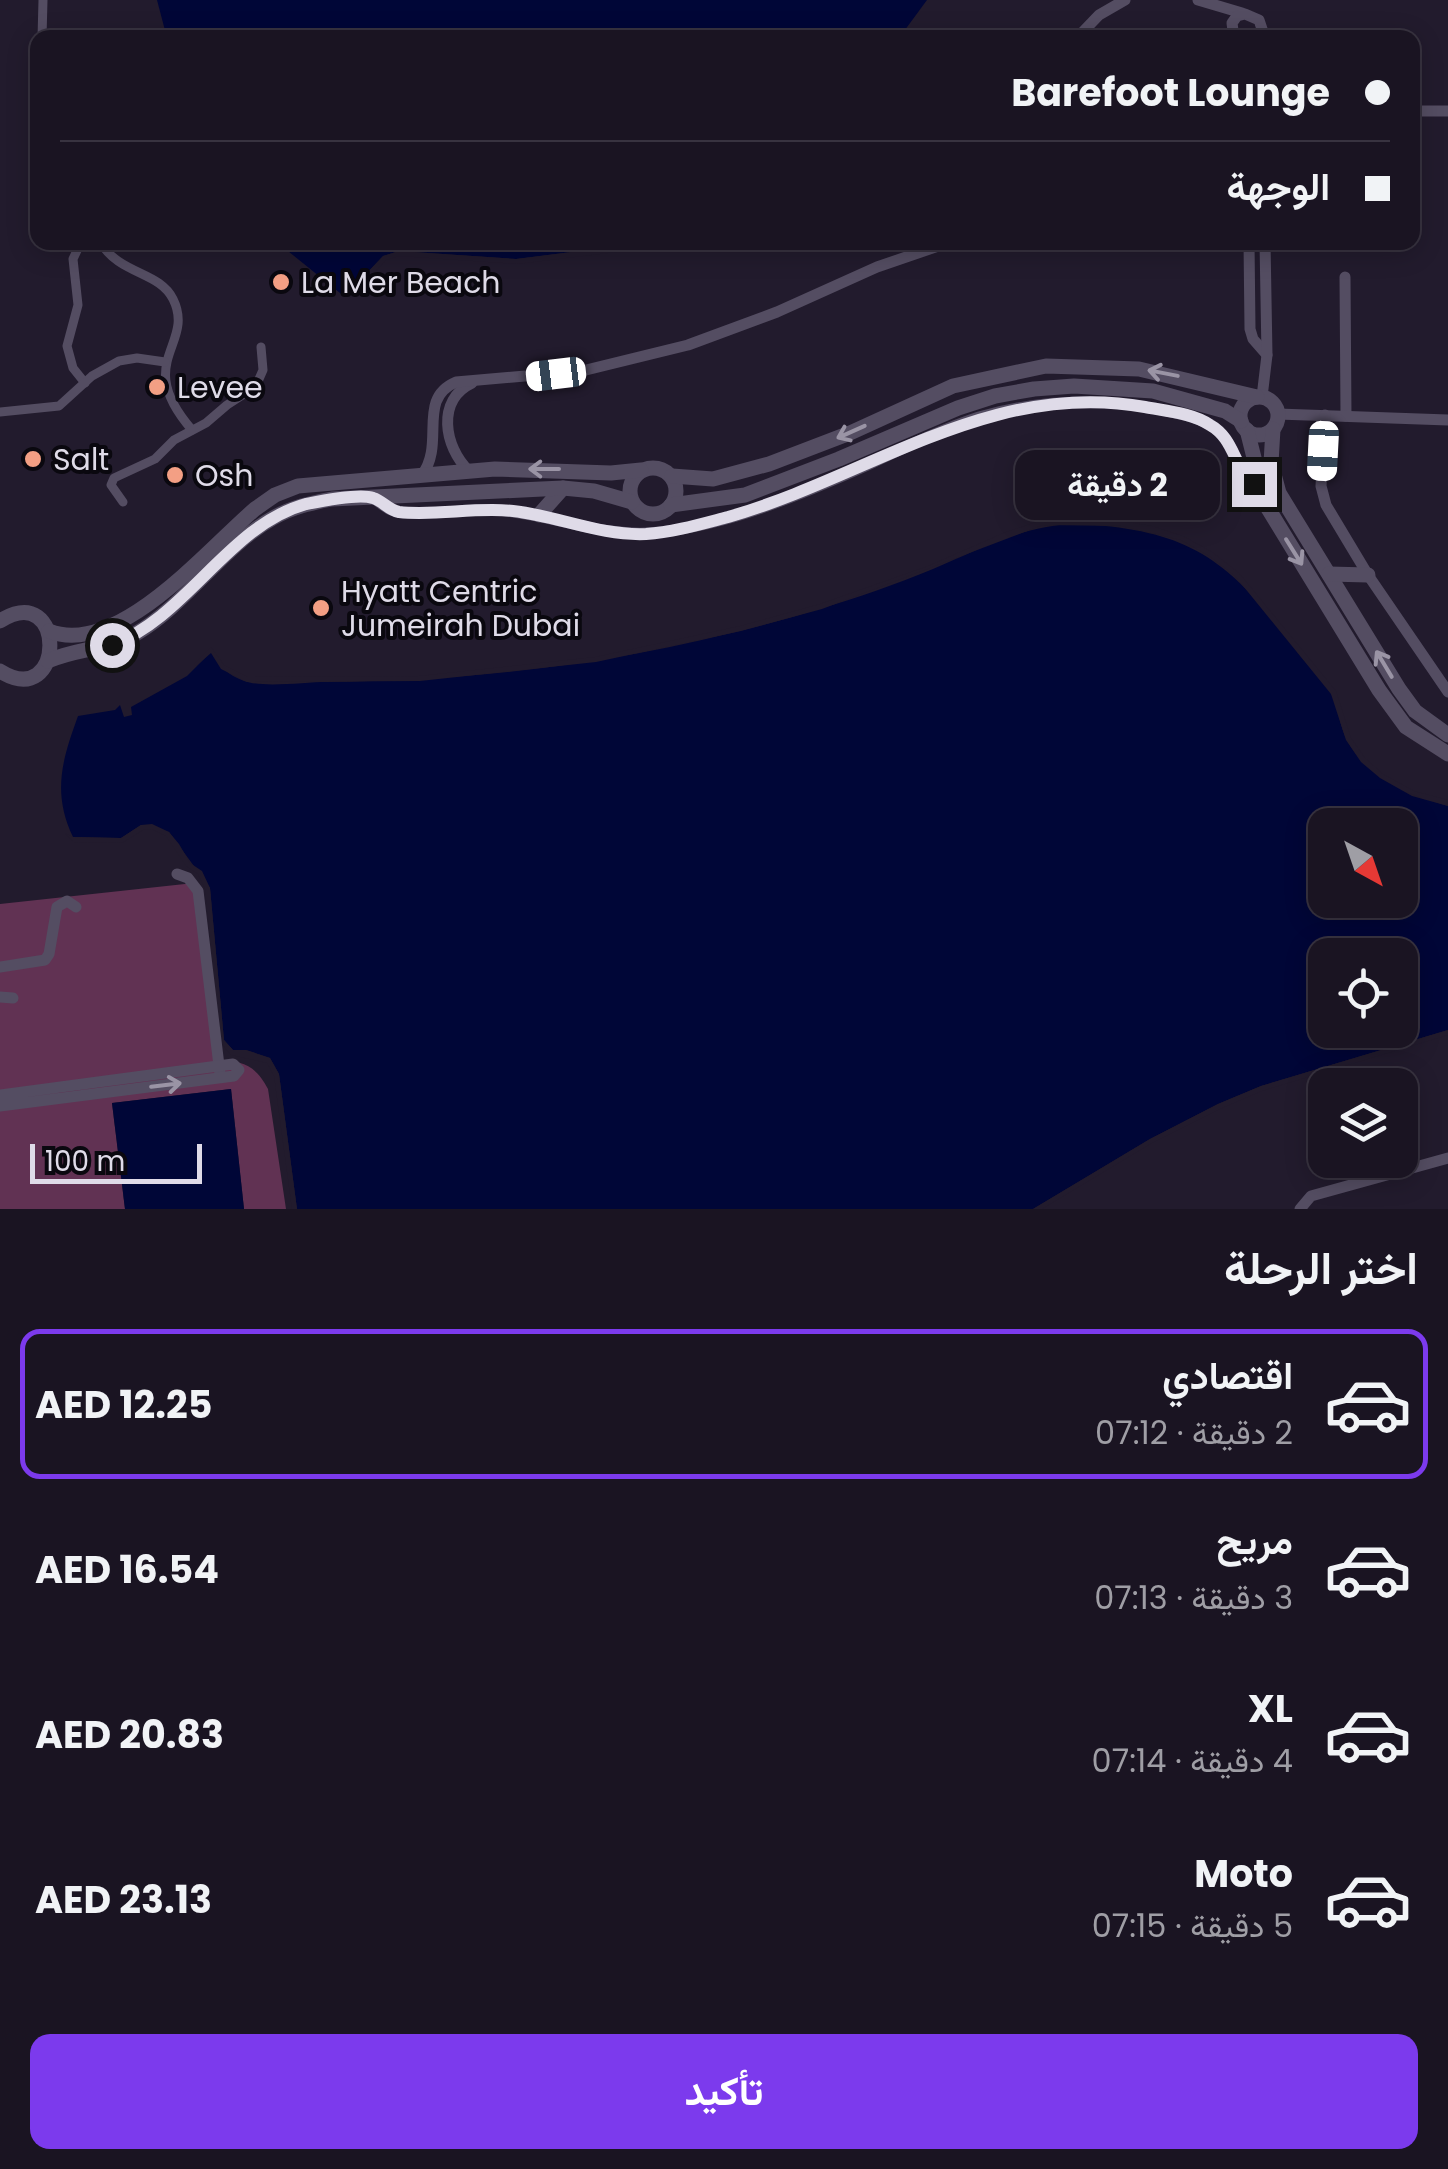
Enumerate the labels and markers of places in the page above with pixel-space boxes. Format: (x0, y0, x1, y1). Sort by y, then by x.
place label: La Mer Beach (301, 261, 501, 304)
marker: La Mer Beach (270, 271, 292, 293)
place label: Levee (177, 366, 263, 409)
marker: Levee (146, 376, 168, 398)
place label: Salt (53, 438, 109, 481)
marker: Salt (22, 448, 44, 470)
place label: Osh (195, 454, 253, 497)
marker: Osh (164, 464, 186, 486)
place label: Hyatt Centric Jumeirah Dubai (341, 570, 580, 647)
marker: Hyatt Centric Jumeirah Dubai (310, 597, 332, 619)

